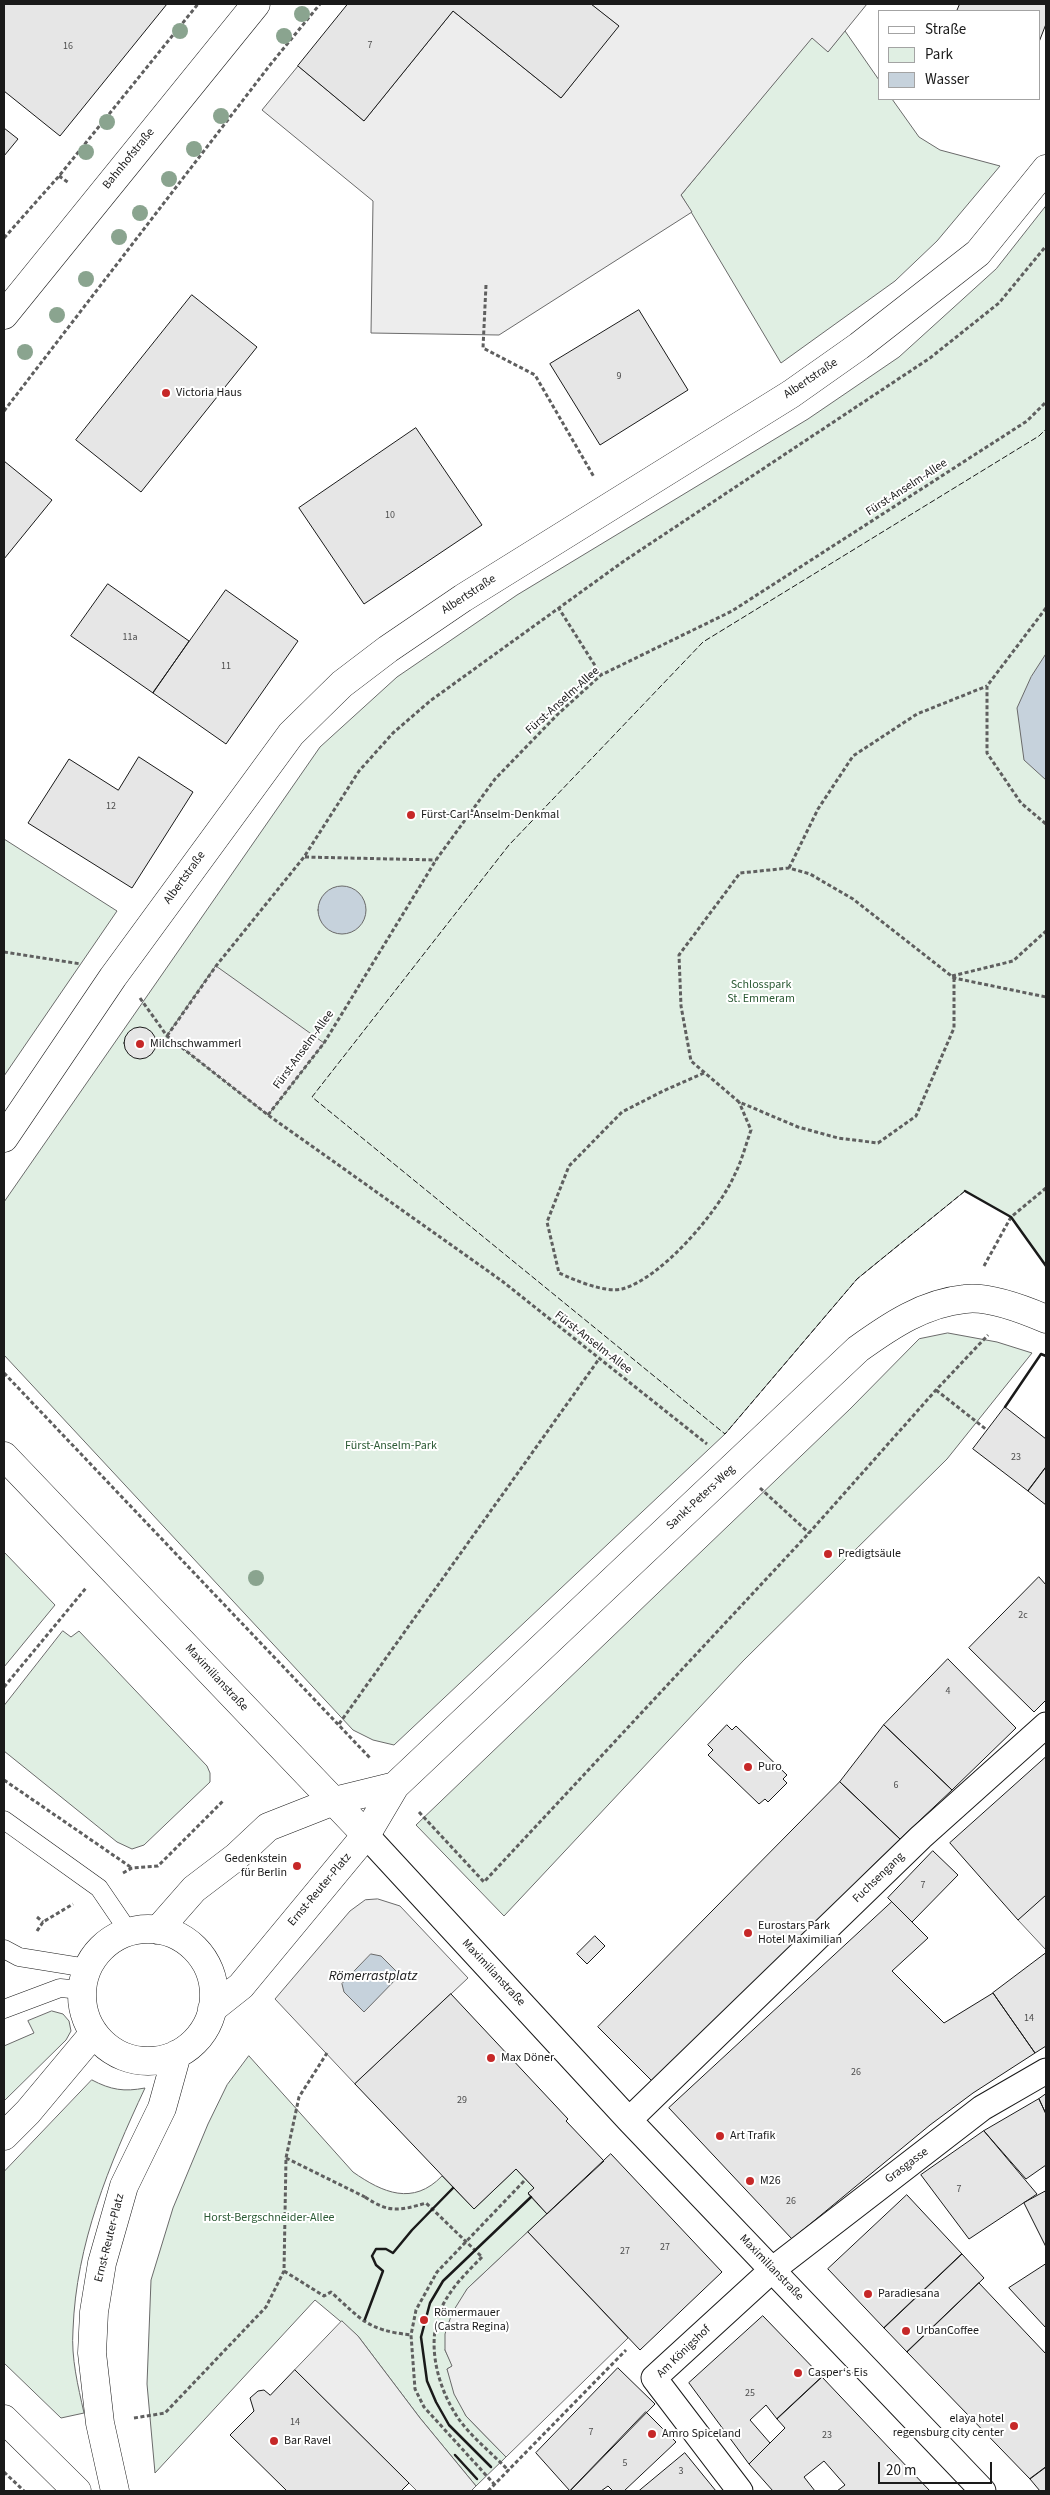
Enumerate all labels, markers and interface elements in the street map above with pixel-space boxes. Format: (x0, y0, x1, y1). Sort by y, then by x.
legend (878, 10, 1040, 100)
text: Straße (925, 19, 966, 40)
house number: 7 (368, 40, 372, 52)
house number: 16 (63, 41, 73, 53)
text: Park (925, 44, 953, 65)
text: Wasser (925, 69, 969, 90)
street label: Bahnhofstraße (100, 126, 158, 192)
street label: Albertstraße (781, 356, 841, 402)
house number: 9 (617, 371, 621, 383)
place label: Victoria Haus (176, 386, 242, 400)
marker: Victoria Haus (160, 387, 172, 399)
street label: Fürst-Anselm-Allee (864, 456, 950, 520)
house number: 10 (385, 510, 395, 522)
street label: Albertstraße (439, 572, 499, 618)
house number: 11a (123, 632, 137, 644)
house number: 11 (221, 661, 231, 673)
street label: Fürst-Anselm-Allee (523, 664, 603, 738)
house number: 12 (106, 801, 116, 813)
place label: Fürst-Carl-Anselm-Denkmal (421, 808, 559, 822)
marker: Fürst-Carl-Anselm-Denkmal (405, 809, 417, 821)
street label: Albertstraße (161, 849, 209, 907)
park label: Schlosspark St. Emmeram (727, 978, 795, 1006)
street label: Fürst-Anselm-Allee (271, 1008, 337, 1092)
place label: Milchschwammerl (150, 1037, 241, 1051)
marker: Milchschwammerl (134, 1038, 146, 1050)
street label: Fürst-Anselm-Allee (552, 1308, 634, 1378)
park label: Fürst-Anselm-Park (345, 1439, 437, 1453)
house number: 23 (1011, 1452, 1021, 1464)
street label: Sankt-Peters-Weg (664, 1463, 738, 1533)
place label: Predigtsäule (838, 1547, 901, 1561)
marker: Predigtsäule (822, 1548, 834, 1560)
house number: 2c (1018, 1610, 1028, 1622)
street label: Maximilianstraße (181, 1642, 251, 1714)
house number: 4 (946, 1686, 950, 1698)
place label: Puro (758, 1760, 782, 1774)
marker: Puro (742, 1761, 754, 1773)
house number: 6 (894, 1780, 898, 1792)
street label: Fuchsengang (850, 1850, 908, 1906)
street label: Ernst-Reuter-Platz (285, 1851, 355, 1929)
place label: Gedenkstein für Berlin (224, 1852, 287, 1880)
marker: Gedenkstein für Berlin (291, 1860, 303, 1872)
house number: 7 (921, 1880, 925, 1892)
place label: Eurostars Park Hotel Maximilian (758, 1919, 842, 1947)
marker: Eurostars Park Hotel Maximilian (742, 1927, 754, 1939)
street label: Maximilianstraße (458, 1937, 528, 2009)
water label: Römerrastplatz (329, 1969, 417, 1985)
house number: 14 (1024, 2013, 1034, 2025)
place label: Max Döner (501, 2051, 554, 2065)
marker: Max Döner (485, 2052, 497, 2064)
house number: 26 (851, 2067, 861, 2079)
house number: 29 (457, 2095, 467, 2107)
place label: Art Trafik (730, 2129, 775, 2143)
marker: Art Trafik (714, 2130, 726, 2142)
street label: Grasgasse (883, 2145, 931, 2187)
place label: M26 (760, 2174, 781, 2188)
marker: M26 (744, 2175, 756, 2187)
house number: 7 (957, 2184, 961, 2196)
street label: Ernst-Reuter-Platz (92, 2192, 128, 2284)
house number: 26 (786, 2196, 796, 2208)
park label: Horst-Bergschneider-Allee (203, 2211, 335, 2225)
street label: Maximilianstraße (736, 2232, 806, 2304)
house number: 27 (660, 2242, 670, 2254)
house number: 27 (620, 2246, 630, 2258)
place label: Paradiesana (878, 2287, 940, 2301)
marker: Paradiesana (862, 2288, 874, 2300)
place label: Römermauer (Castra Regina) (434, 2306, 509, 2334)
marker: Römermauer (Castra Regina) (418, 2314, 430, 2326)
street label: Am Königshof (654, 2323, 714, 2381)
place label: UrbanCoffee (916, 2324, 979, 2338)
marker: UrbanCoffee (900, 2325, 912, 2337)
place label: Casper‘s Eis (808, 2366, 868, 2380)
marker: Casper‘s Eis (792, 2367, 804, 2379)
house number: 25 (745, 2388, 755, 2400)
place label: elaya hotel regensburg city center (893, 2412, 1004, 2440)
house number: 14 (290, 2417, 300, 2429)
marker: elaya hotel regensburg city center (1008, 2420, 1020, 2432)
house number: 7 (589, 2427, 593, 2439)
place label: Amro Spiceland (662, 2427, 741, 2441)
marker: Amro Spiceland (646, 2428, 658, 2440)
house number: 23 (822, 2430, 832, 2442)
place label: Bar Ravel (284, 2434, 331, 2448)
marker: Bar Ravel (268, 2435, 280, 2447)
scale bar (880, 2452, 994, 2484)
house number: 5 (623, 2458, 627, 2470)
text: 20 m (886, 2460, 916, 2481)
house number: 3 (679, 2466, 683, 2478)

